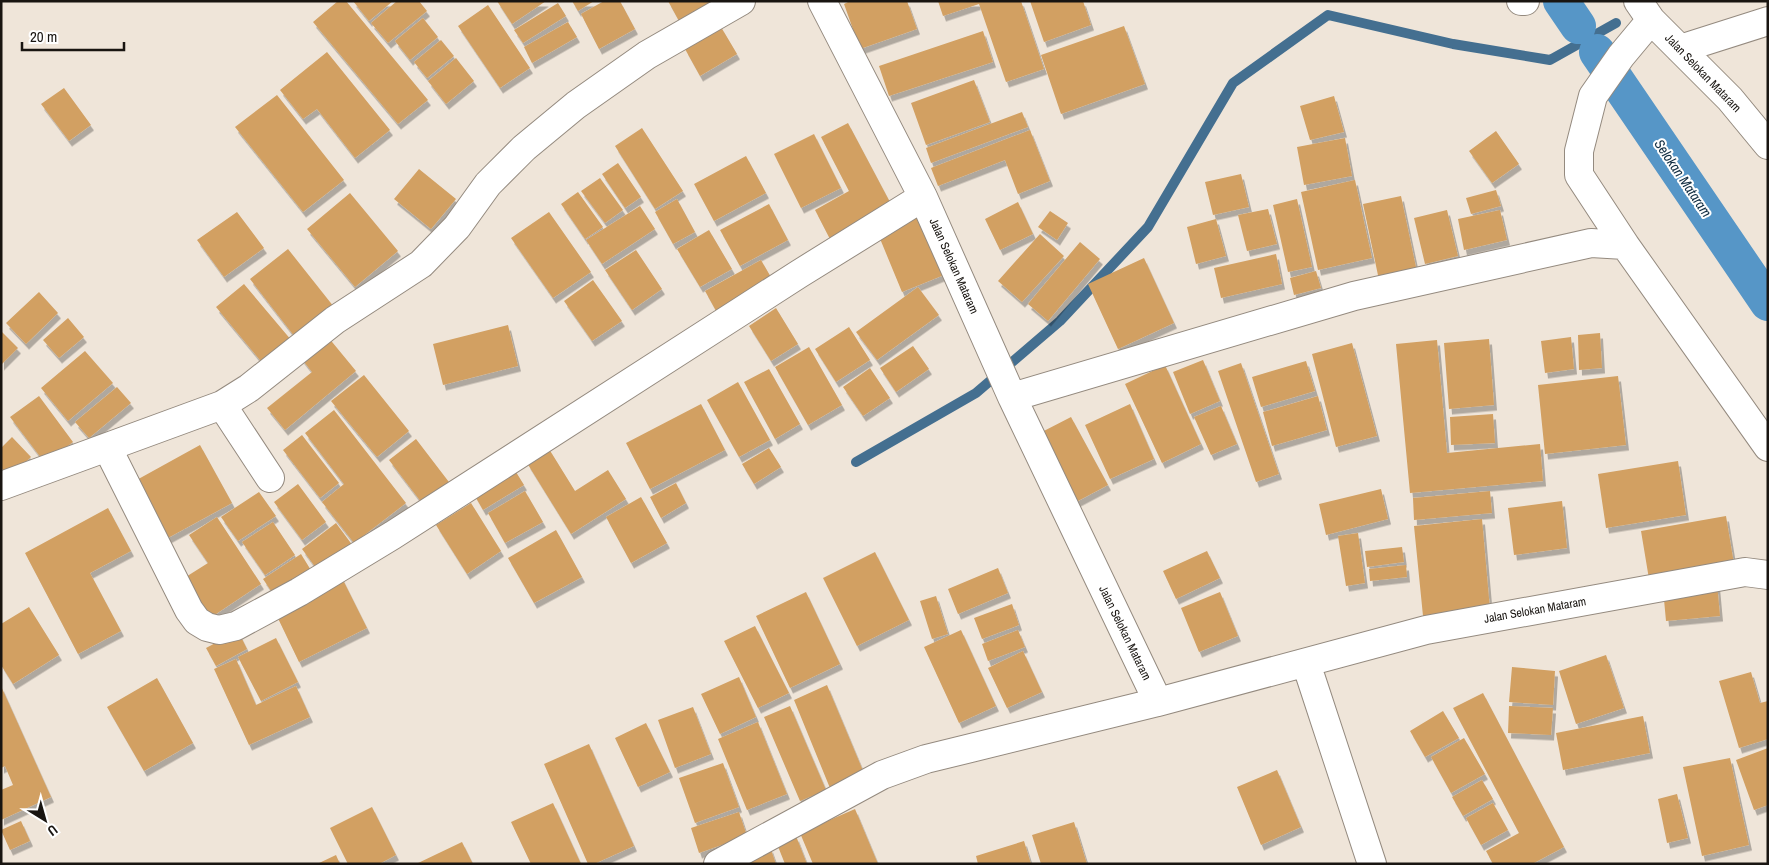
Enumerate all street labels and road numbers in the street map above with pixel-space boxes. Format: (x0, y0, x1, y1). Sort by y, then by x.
street label: Jalan Selokan Mataram (1661, 30, 1745, 116)
street label: Jalan Selokan Mataram (926, 216, 982, 316)
street label: Jalan Selokan Mataram (1095, 583, 1155, 683)
street label: Jalan Selokan Mataram (1483, 593, 1587, 627)

